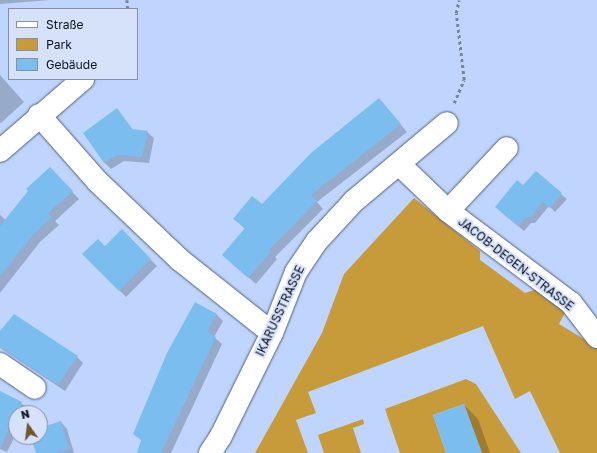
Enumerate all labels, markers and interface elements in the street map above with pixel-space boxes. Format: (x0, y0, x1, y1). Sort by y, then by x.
legend (8, 8, 138, 80)
text: Straße (46, 17, 84, 32)
text: Park (46, 37, 72, 52)
text: Gebäude (46, 57, 97, 72)
street label: JACOB-DEGEN-STRASSE (455, 214, 577, 314)
street label: IKARUSSTRASSE (253, 263, 307, 359)
north arrow (8, 405, 48, 445)
text: N (20, 407, 31, 421)

